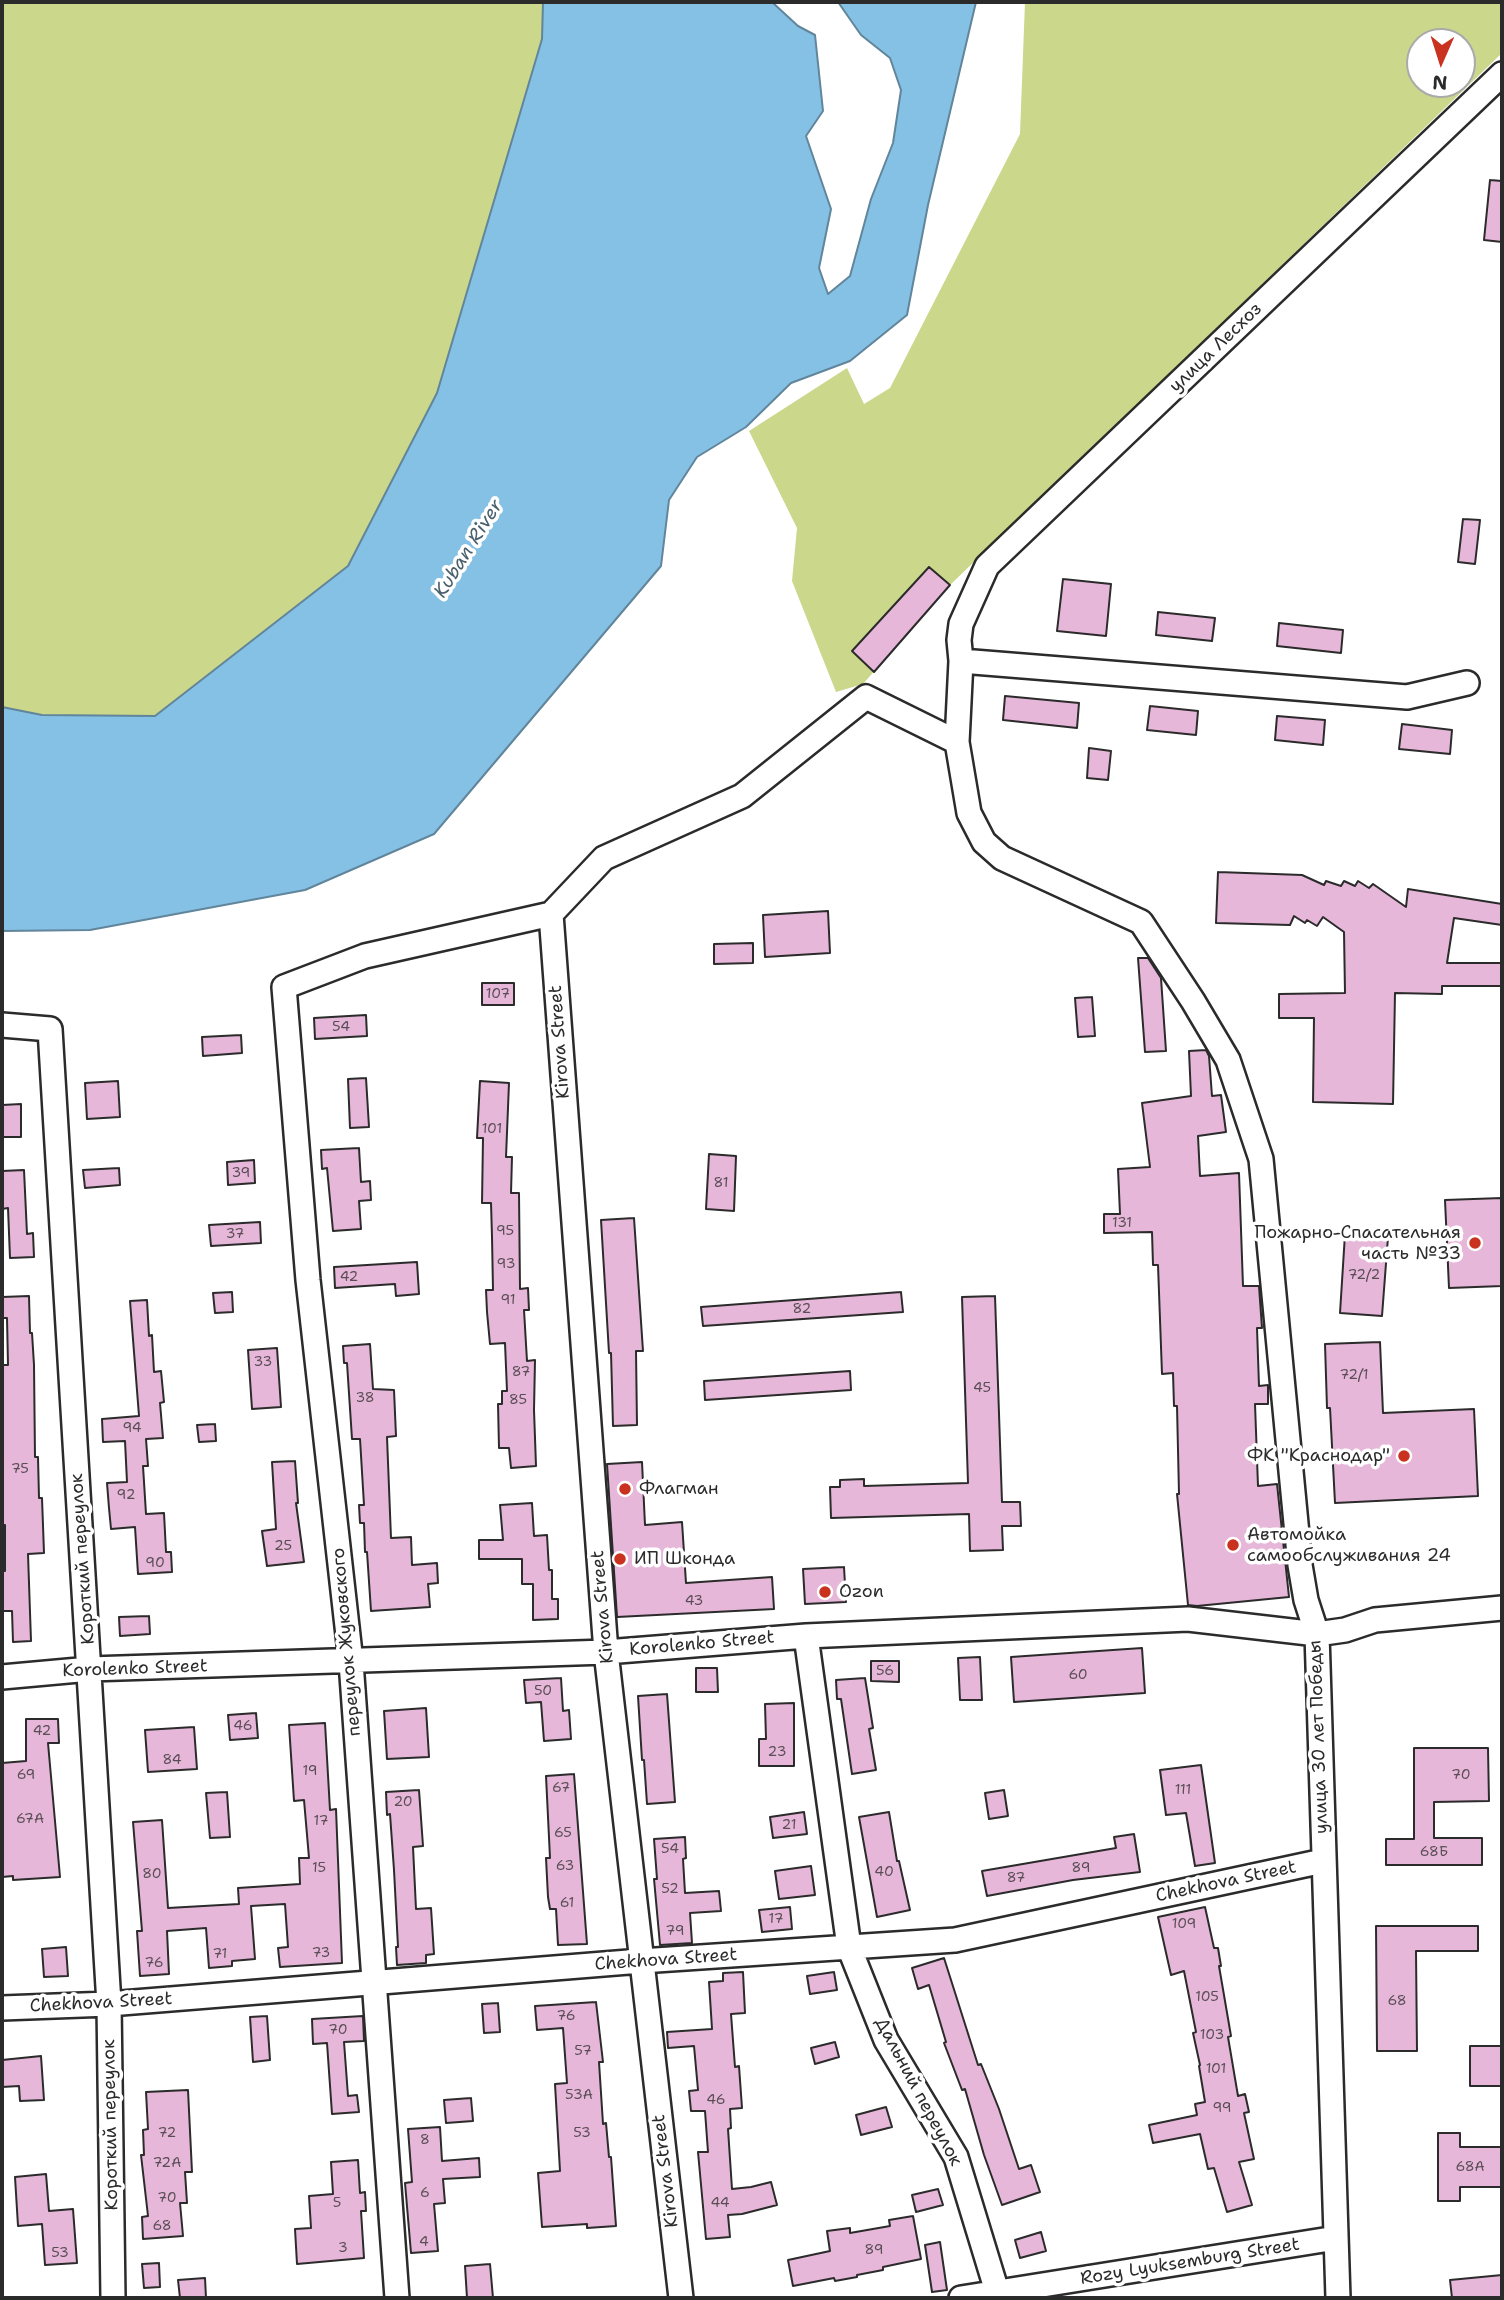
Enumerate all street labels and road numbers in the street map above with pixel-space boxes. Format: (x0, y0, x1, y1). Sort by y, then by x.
street label: улица Лесхоз (1165, 299, 1267, 397)
street label: Kirova Street (545, 984, 575, 1100)
street label: Короткий переулок (66, 1473, 100, 1645)
street label: переулок Жуковского (328, 1547, 366, 1737)
street label: Kirova Street (587, 1549, 619, 1665)
street label: Korolenko Street (629, 1627, 775, 1661)
street label: улица 30 лет Победы (1305, 1640, 1333, 1834)
street label: Korolenko Street (62, 1656, 208, 1682)
street label: Chekhova Street (1154, 1857, 1298, 1907)
street label: Chekhova Street (594, 1944, 738, 1976)
street label: Chekhova Street (29, 1988, 173, 2018)
street label: Дальний переулок (870, 2014, 966, 2170)
street label: Короткий переулок (99, 2039, 123, 2211)
street label: Kirova Street (648, 2113, 684, 2229)
street label: Rozy Lyuksemburg Street (1079, 2234, 1301, 2290)

